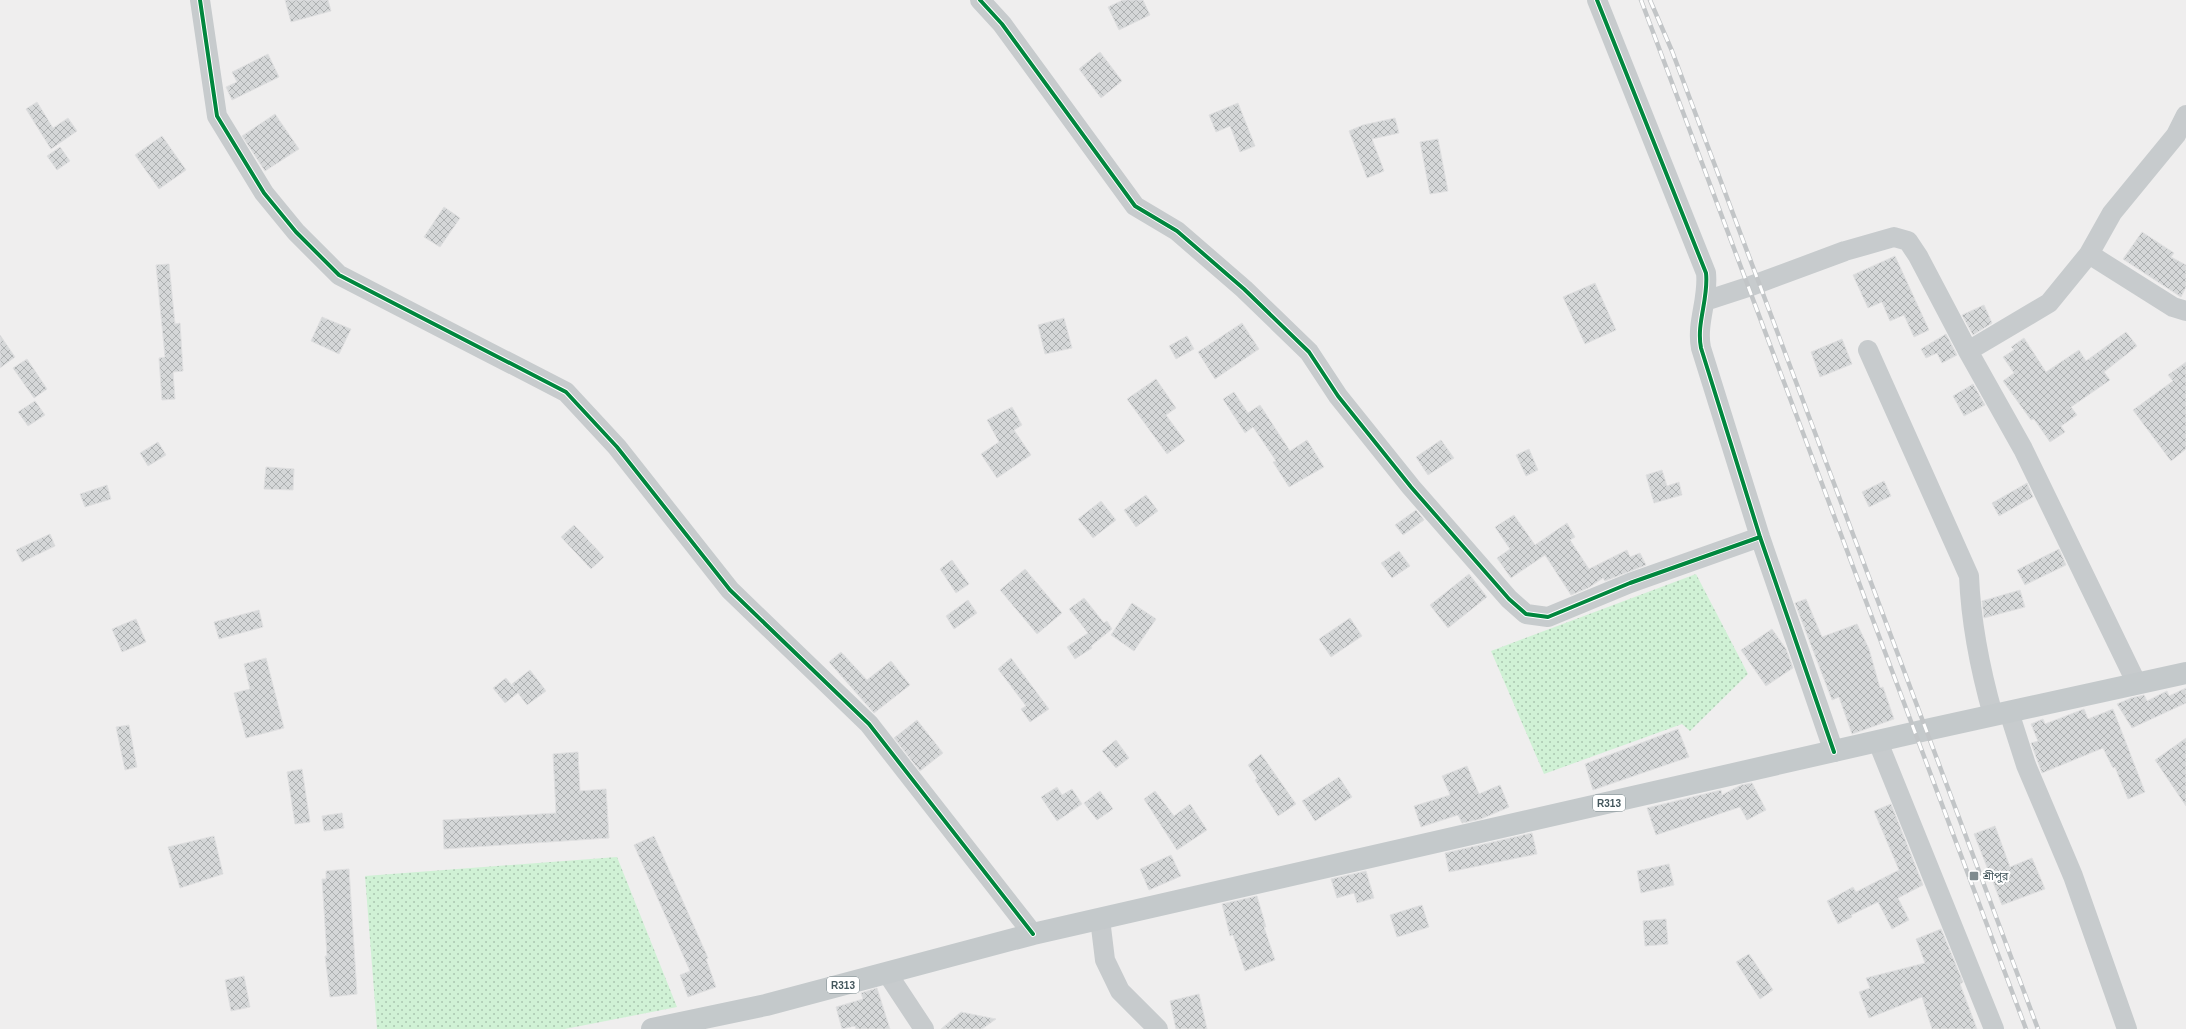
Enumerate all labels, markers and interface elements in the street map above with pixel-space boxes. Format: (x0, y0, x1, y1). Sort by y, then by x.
road number: R313 (1593, 795, 1625, 811)
marker: শ্রীপুর (1968, 870, 1980, 882)
place label: শ্রীপুর (1982, 870, 2009, 883)
road number: R313 (827, 977, 859, 993)

